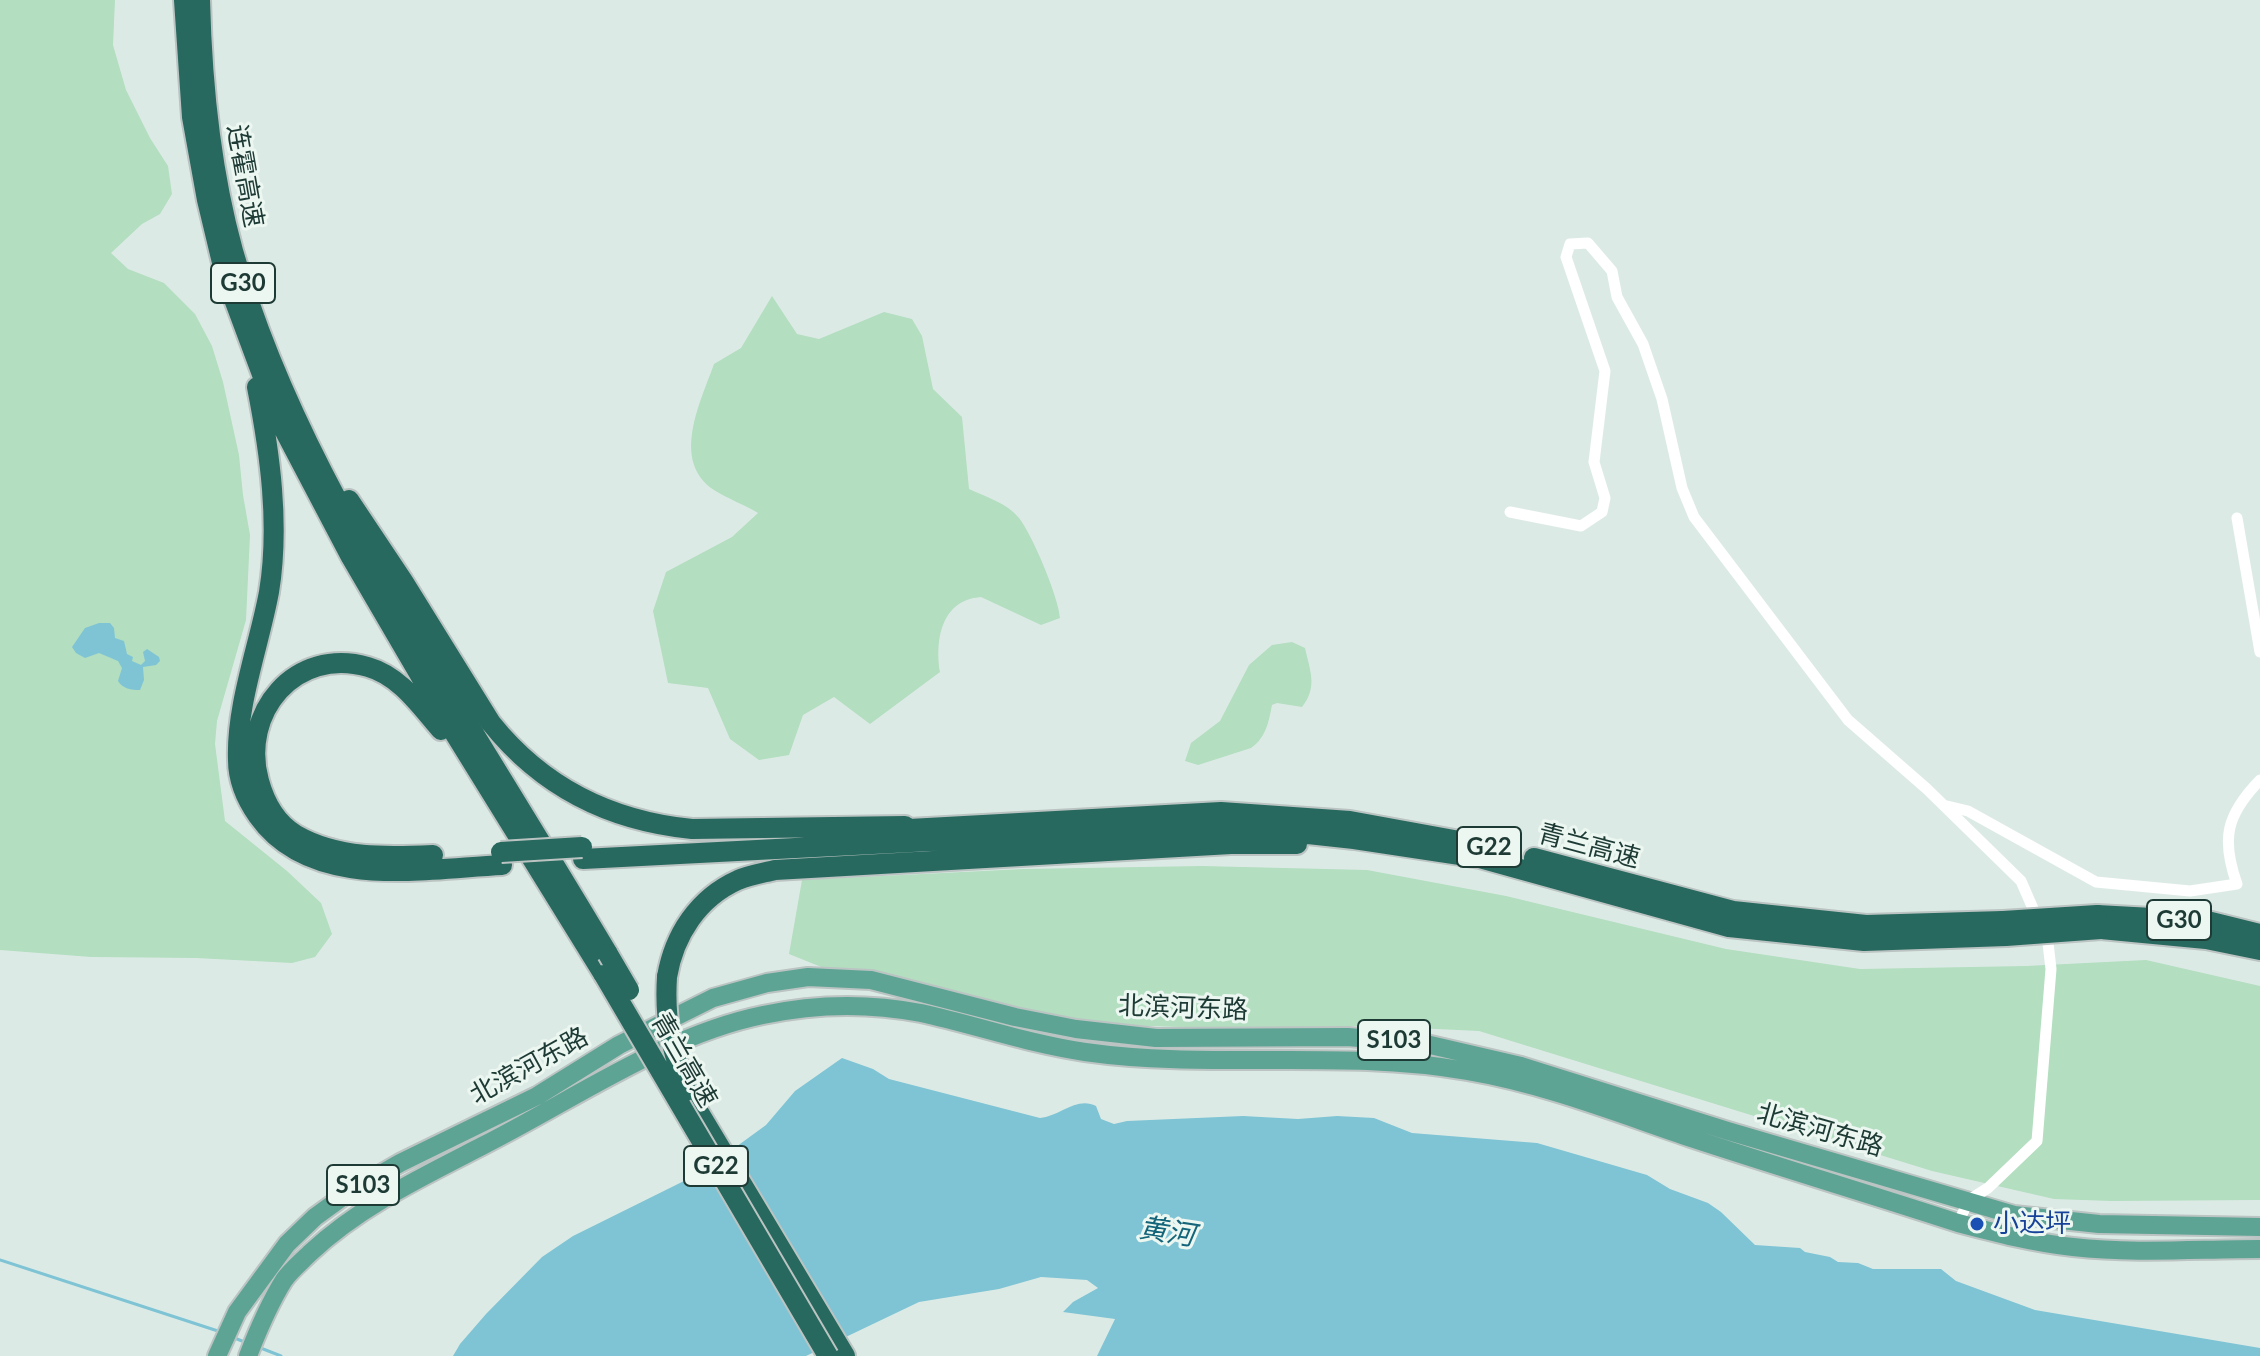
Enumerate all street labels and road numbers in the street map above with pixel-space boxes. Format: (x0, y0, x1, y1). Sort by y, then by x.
street label: 连霍高速 (221, 122, 269, 230)
road number: G30 (211, 263, 275, 303)
street label: 青兰高速 (1535, 817, 1643, 875)
road number: G22 (1457, 827, 1521, 867)
road number: G30 (2147, 900, 2211, 940)
street label: 北滨河东路 (1117, 990, 1249, 1026)
street label: 青兰高速 (644, 1007, 724, 1113)
road number: S103 (1358, 1020, 1430, 1060)
street label: 北滨河东路 (465, 1021, 593, 1111)
street label: 北滨河东路 (1753, 1097, 1887, 1163)
road number: G22 (684, 1146, 748, 1186)
road number: S103 (327, 1165, 399, 1205)

